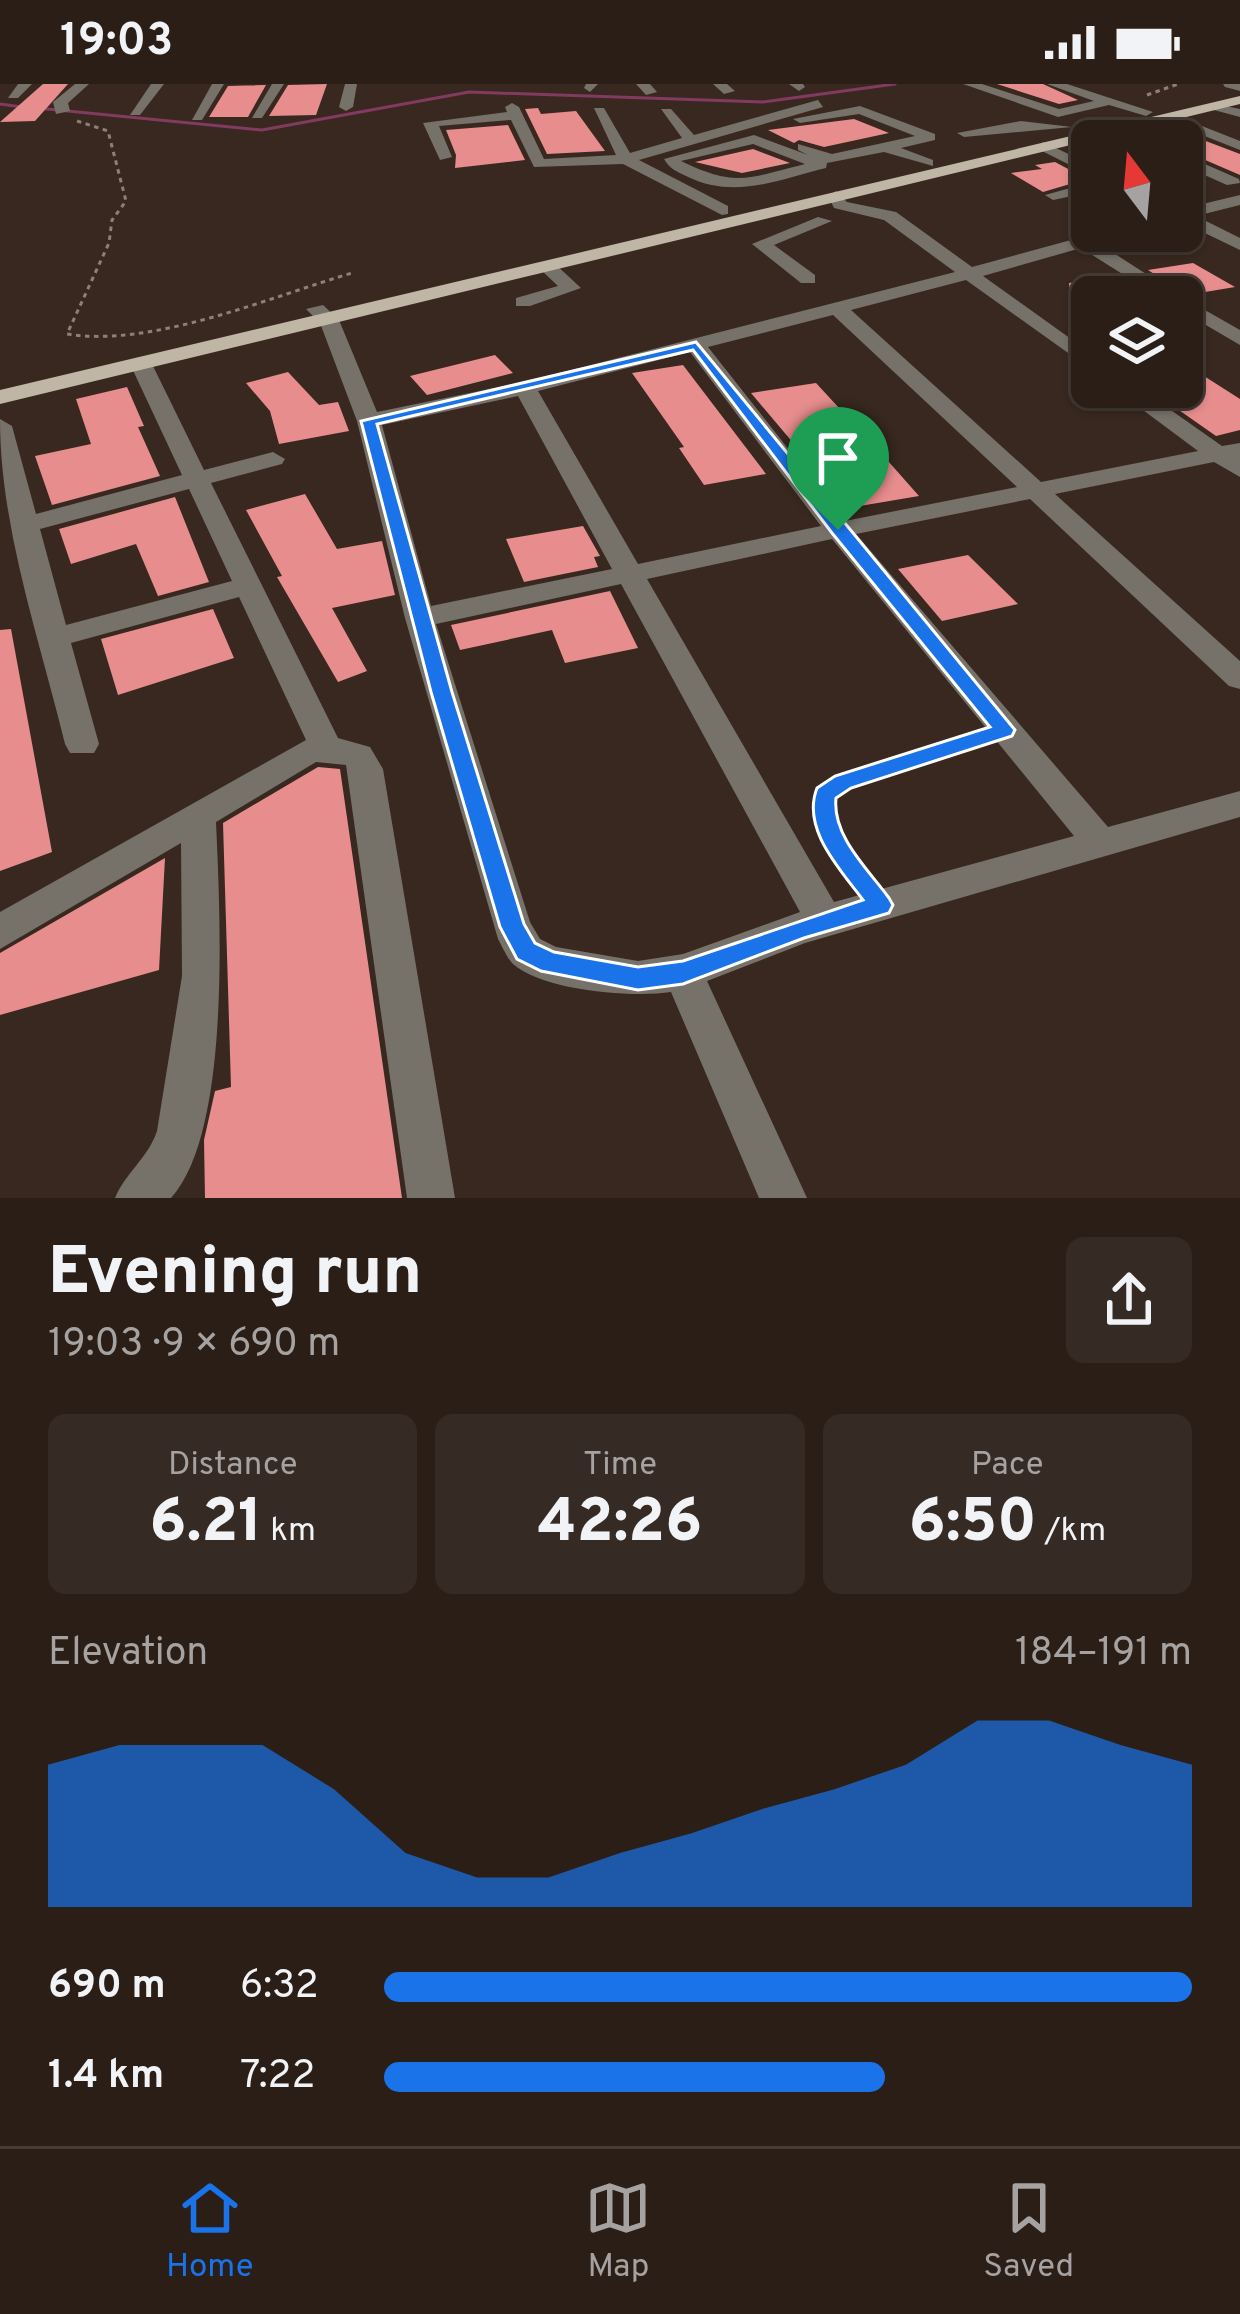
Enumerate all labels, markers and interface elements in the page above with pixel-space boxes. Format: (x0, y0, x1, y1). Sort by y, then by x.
text: 19:03 (60, 14, 173, 71)
north arrow (1071, 120, 1203, 252)
map controls (1071, 120, 1203, 408)
button: layers (1071, 276, 1203, 408)
pin (787, 407, 889, 530)
icon: arrive (805, 425, 871, 491)
text: Evening run (48, 1234, 422, 1317)
button: share (1066, 1237, 1192, 1363)
text: 19:03 · 9 × 690 m (48, 1321, 340, 1370)
text: Distance (168, 1445, 297, 1487)
text: Time (583, 1445, 657, 1487)
text: Pace (971, 1445, 1044, 1487)
text: 6.21 (149, 1487, 263, 1563)
text: 42:26 (538, 1487, 702, 1563)
text: 6:50 (909, 1487, 1037, 1563)
text: km (263, 1511, 316, 1553)
text: /km (1037, 1511, 1106, 1553)
text: Elevation (48, 1630, 208, 1679)
text: 184–191 m (1015, 1630, 1192, 1679)
text: 690 m (48, 1963, 166, 2012)
text: 6:32 (240, 1963, 319, 2012)
text: 1.4 km (48, 2053, 164, 2102)
text: 7:22 (240, 2053, 315, 2102)
tab: Home (166, 2175, 254, 2289)
tab: Map (585, 2175, 651, 2289)
tab: Saved (983, 2175, 1074, 2289)

